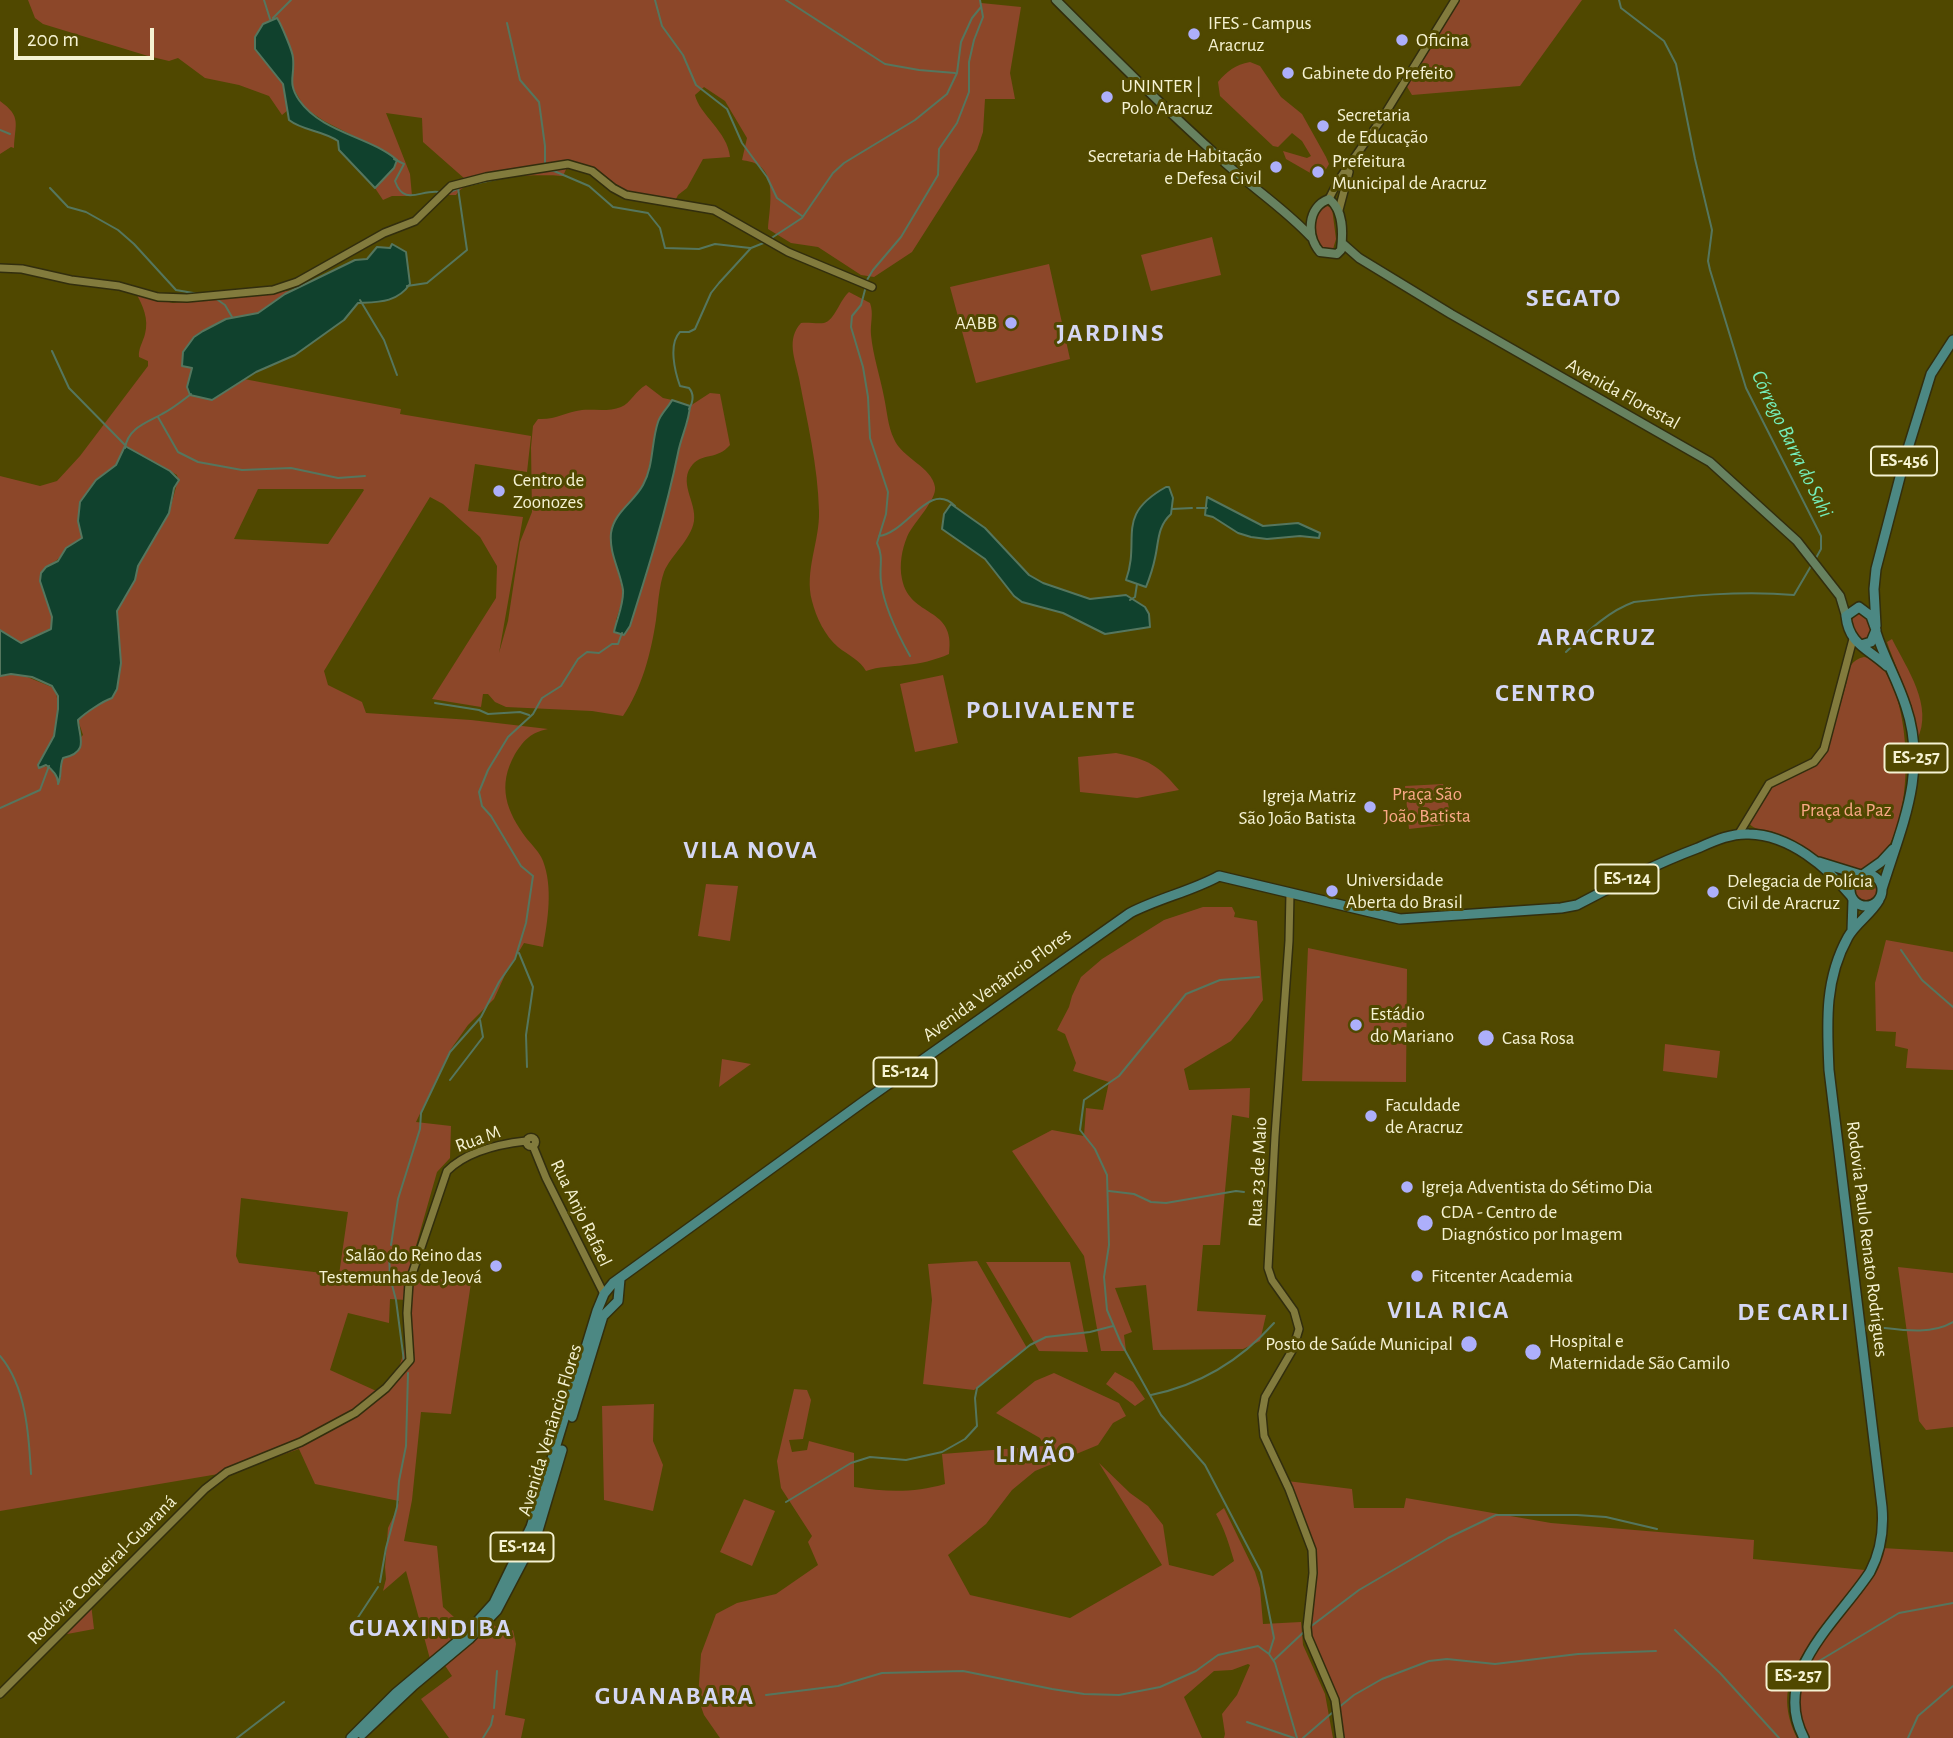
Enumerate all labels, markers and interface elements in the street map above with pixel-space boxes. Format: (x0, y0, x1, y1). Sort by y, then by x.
place label: IFES - Campus Aracruz (1208, 12, 1312, 56)
scale bar (18, 14, 158, 58)
marker: IFES - Campus Aracruz (1186, 26, 1202, 42)
text: 200 m (27, 29, 79, 50)
place label: Oficina (1416, 29, 1469, 51)
marker: Oficina (1394, 32, 1410, 48)
place label: Gabinete do Prefeito (1302, 62, 1453, 84)
marker: Gabinete do Prefeito (1280, 65, 1296, 81)
place label: UNINTER | Polo Aracruz (1121, 75, 1213, 119)
marker: UNINTER | Polo Aracruz (1099, 89, 1115, 105)
place label: Secretaria de Educação (1337, 104, 1428, 148)
marker: Secretaria de Educação (1315, 118, 1331, 134)
place label: Secretaria de Habitação e Defesa Civil (1088, 145, 1262, 189)
place label: Prefeitura Municipal de Aracruz (1332, 150, 1487, 194)
marker: Secretaria de Habitação e Defesa Civil (1268, 159, 1284, 175)
marker: Prefeitura Municipal de Aracruz (1310, 164, 1326, 180)
district label: SEGATO (1527, 282, 1621, 314)
place label: AABB (955, 312, 997, 334)
marker: AABB (1003, 315, 1019, 331)
district label: JARDINS (1057, 317, 1165, 349)
street label: Avenida Florestal (1562, 353, 1684, 435)
water label: Córrego Barra do Sahi (1745, 366, 1839, 522)
road number: ES-456 (1871, 447, 1937, 476)
place label: Centro de Zoonozes (513, 469, 584, 513)
marker: Centro de Zoonozes (491, 483, 507, 499)
district label: ARACRUZ (1538, 621, 1656, 653)
district label: CENTRO (1496, 677, 1596, 709)
district label: POLIVALENTE (967, 694, 1135, 726)
road number: ES-257 (1884, 744, 1948, 772)
park label: Praça São João Batista (1383, 783, 1471, 827)
place label: Igreja Matriz São João Batista (1239, 785, 1356, 829)
marker: Igreja Matriz São João Batista (1362, 799, 1378, 815)
park label: Praça da Paz (1800, 799, 1892, 821)
district label: VILA NOVA (684, 834, 818, 866)
road number: ES-124 (1596, 864, 1658, 894)
place label: Universidade Aberta do Brasil (1346, 869, 1463, 913)
place label: Delegacia de Polícia Civil de Aracruz (1727, 870, 1873, 914)
marker: Universidade Aberta do Brasil (1324, 883, 1340, 899)
marker: Delegacia de Polícia Civil de Aracruz (1705, 884, 1721, 900)
street label: Avenida Venâncio Flores (918, 923, 1076, 1047)
place label: Estádio do Mariano (1370, 1003, 1454, 1047)
marker: Estádio do Mariano (1348, 1017, 1364, 1033)
place label: Casa Rosa (1502, 1027, 1575, 1049)
marker: Casa Rosa (1476, 1028, 1496, 1048)
road number: ES-124 (874, 1058, 936, 1086)
place label: Faculdade de Aracruz (1385, 1094, 1463, 1138)
marker: Faculdade de Aracruz (1363, 1108, 1379, 1124)
street label: Rua 23 de Maio (1244, 1116, 1272, 1228)
street label: Rua M (452, 1120, 504, 1158)
street label: Rodovia Paulo Renato Rodrigues (1841, 1120, 1893, 1358)
street label: Rua Anjo Rafael (545, 1156, 617, 1270)
place label: Igreja Adventista do Sétimo Dia (1421, 1176, 1653, 1198)
marker: Igreja Adventista do Sétimo Dia (1399, 1179, 1415, 1195)
place label: CDA - Centro de Diagnóstico por Imagem (1441, 1201, 1623, 1245)
marker: CDA - Centro de Diagnóstico por Imagem (1415, 1213, 1435, 1233)
place label: Salão do Reino das Testemunhas de Jeová (319, 1244, 482, 1288)
marker: Salão do Reino das Testemunhas de Jeová (488, 1258, 504, 1274)
place label: Fitcenter Academia (1431, 1265, 1573, 1287)
marker: Fitcenter Academia (1409, 1268, 1425, 1284)
district label: VILA RICA (1388, 1294, 1510, 1326)
district label: DE CARLI (1738, 1296, 1850, 1328)
place label: Hospital e Maternidade São Camilo (1549, 1330, 1730, 1374)
place label: Posto de Saúde Municipal (1265, 1333, 1453, 1355)
marker: Posto de Saúde Municipal (1459, 1334, 1479, 1354)
street label: Avenida Venâncio Flores (513, 1341, 587, 1519)
marker: Hospital e Maternidade São Camilo (1523, 1342, 1543, 1362)
district label: LIMÃO (996, 1438, 1076, 1470)
street label: Rodovia Coqueiral-Guaraná (23, 1491, 181, 1649)
road number: ES-124 (490, 1532, 554, 1562)
district label: GUAXINDIBA (350, 1612, 512, 1644)
road number: ES-257 (1766, 1661, 1829, 1690)
district label: GUANABARA (596, 1680, 754, 1712)

